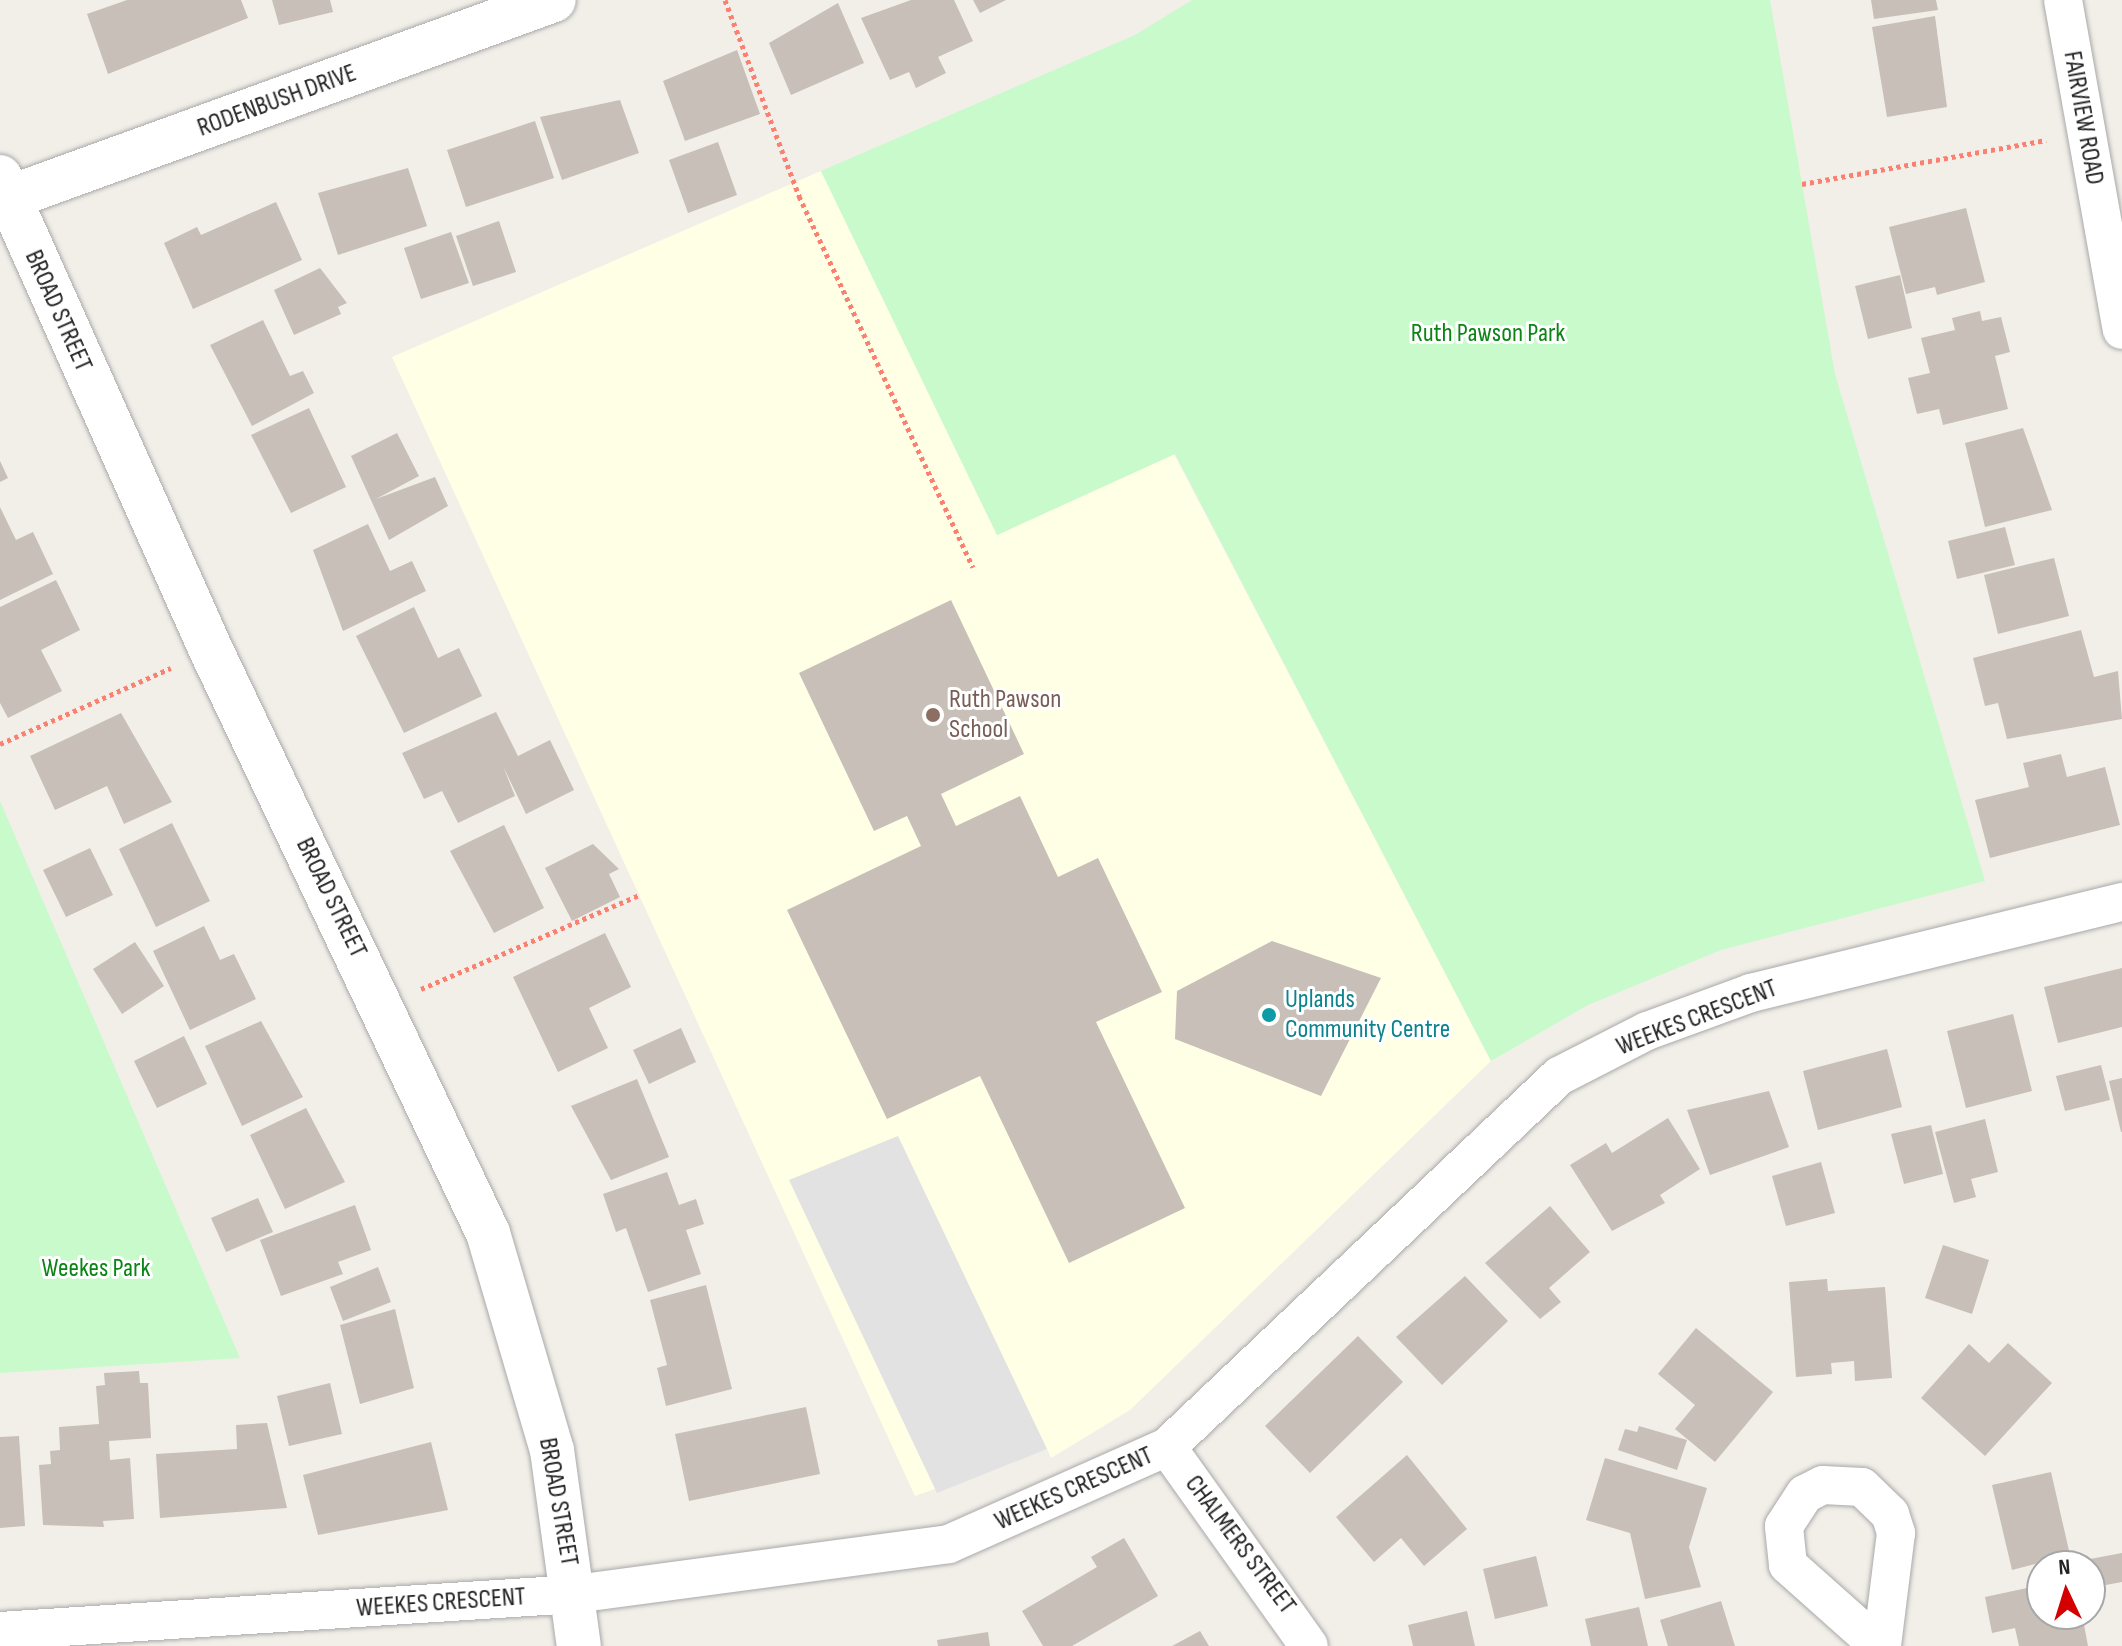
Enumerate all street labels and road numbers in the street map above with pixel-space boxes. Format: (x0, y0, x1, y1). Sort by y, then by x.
street label: FAIRVIEW ROAD (2056, 49, 2110, 187)
street label: RODENBUSH DRIVE (193, 58, 361, 144)
street label: BROAD STREET (17, 245, 99, 377)
street label: BROAD STREET (289, 833, 373, 963)
street label: WEEKES CRESCENT (1612, 973, 1782, 1063)
street label: BROAD STREET (531, 1435, 585, 1569)
street label: WEEKES CRESCENT (990, 1440, 1158, 1538)
street label: CHALMERS STREET (1178, 1470, 1302, 1620)
street label: WEEKES CRESCENT (355, 1582, 527, 1624)

